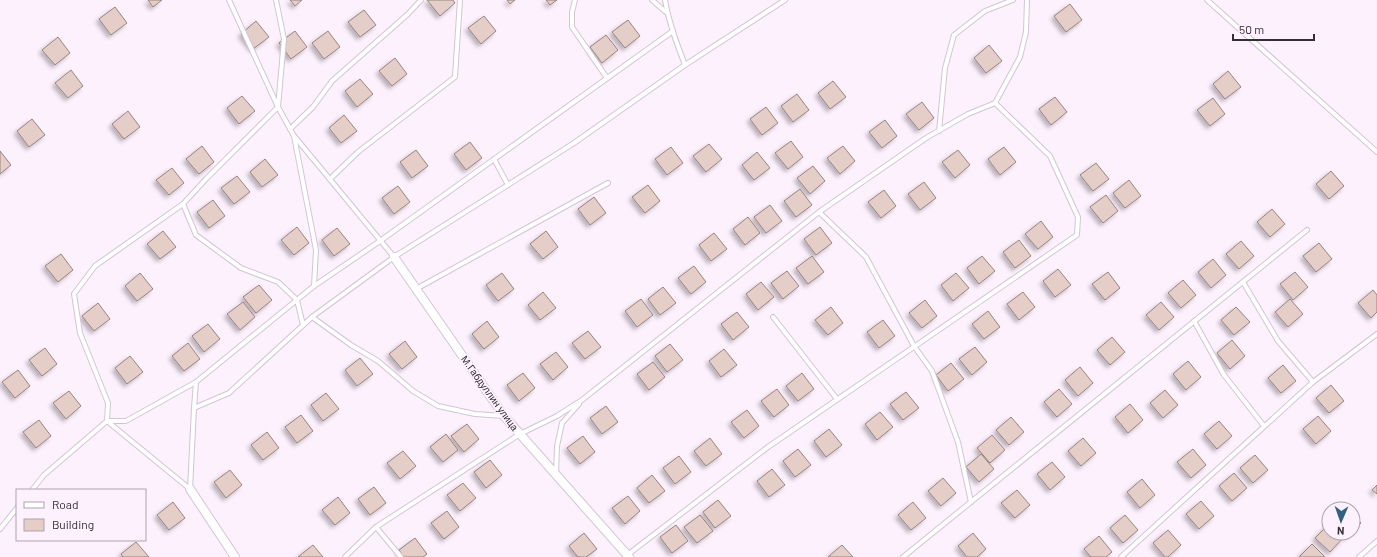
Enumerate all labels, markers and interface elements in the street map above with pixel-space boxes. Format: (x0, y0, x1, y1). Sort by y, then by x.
scale bar (1233, 16, 1314, 42)
text: 50 m (1239, 22, 1264, 36)
street label: М.Габдуллин улица (459, 353, 521, 433)
legend (16, 489, 146, 541)
text: Road (52, 497, 79, 511)
north arrow (1321, 501, 1361, 541)
text: Building (52, 517, 94, 531)
text: N (1337, 525, 1345, 538)

